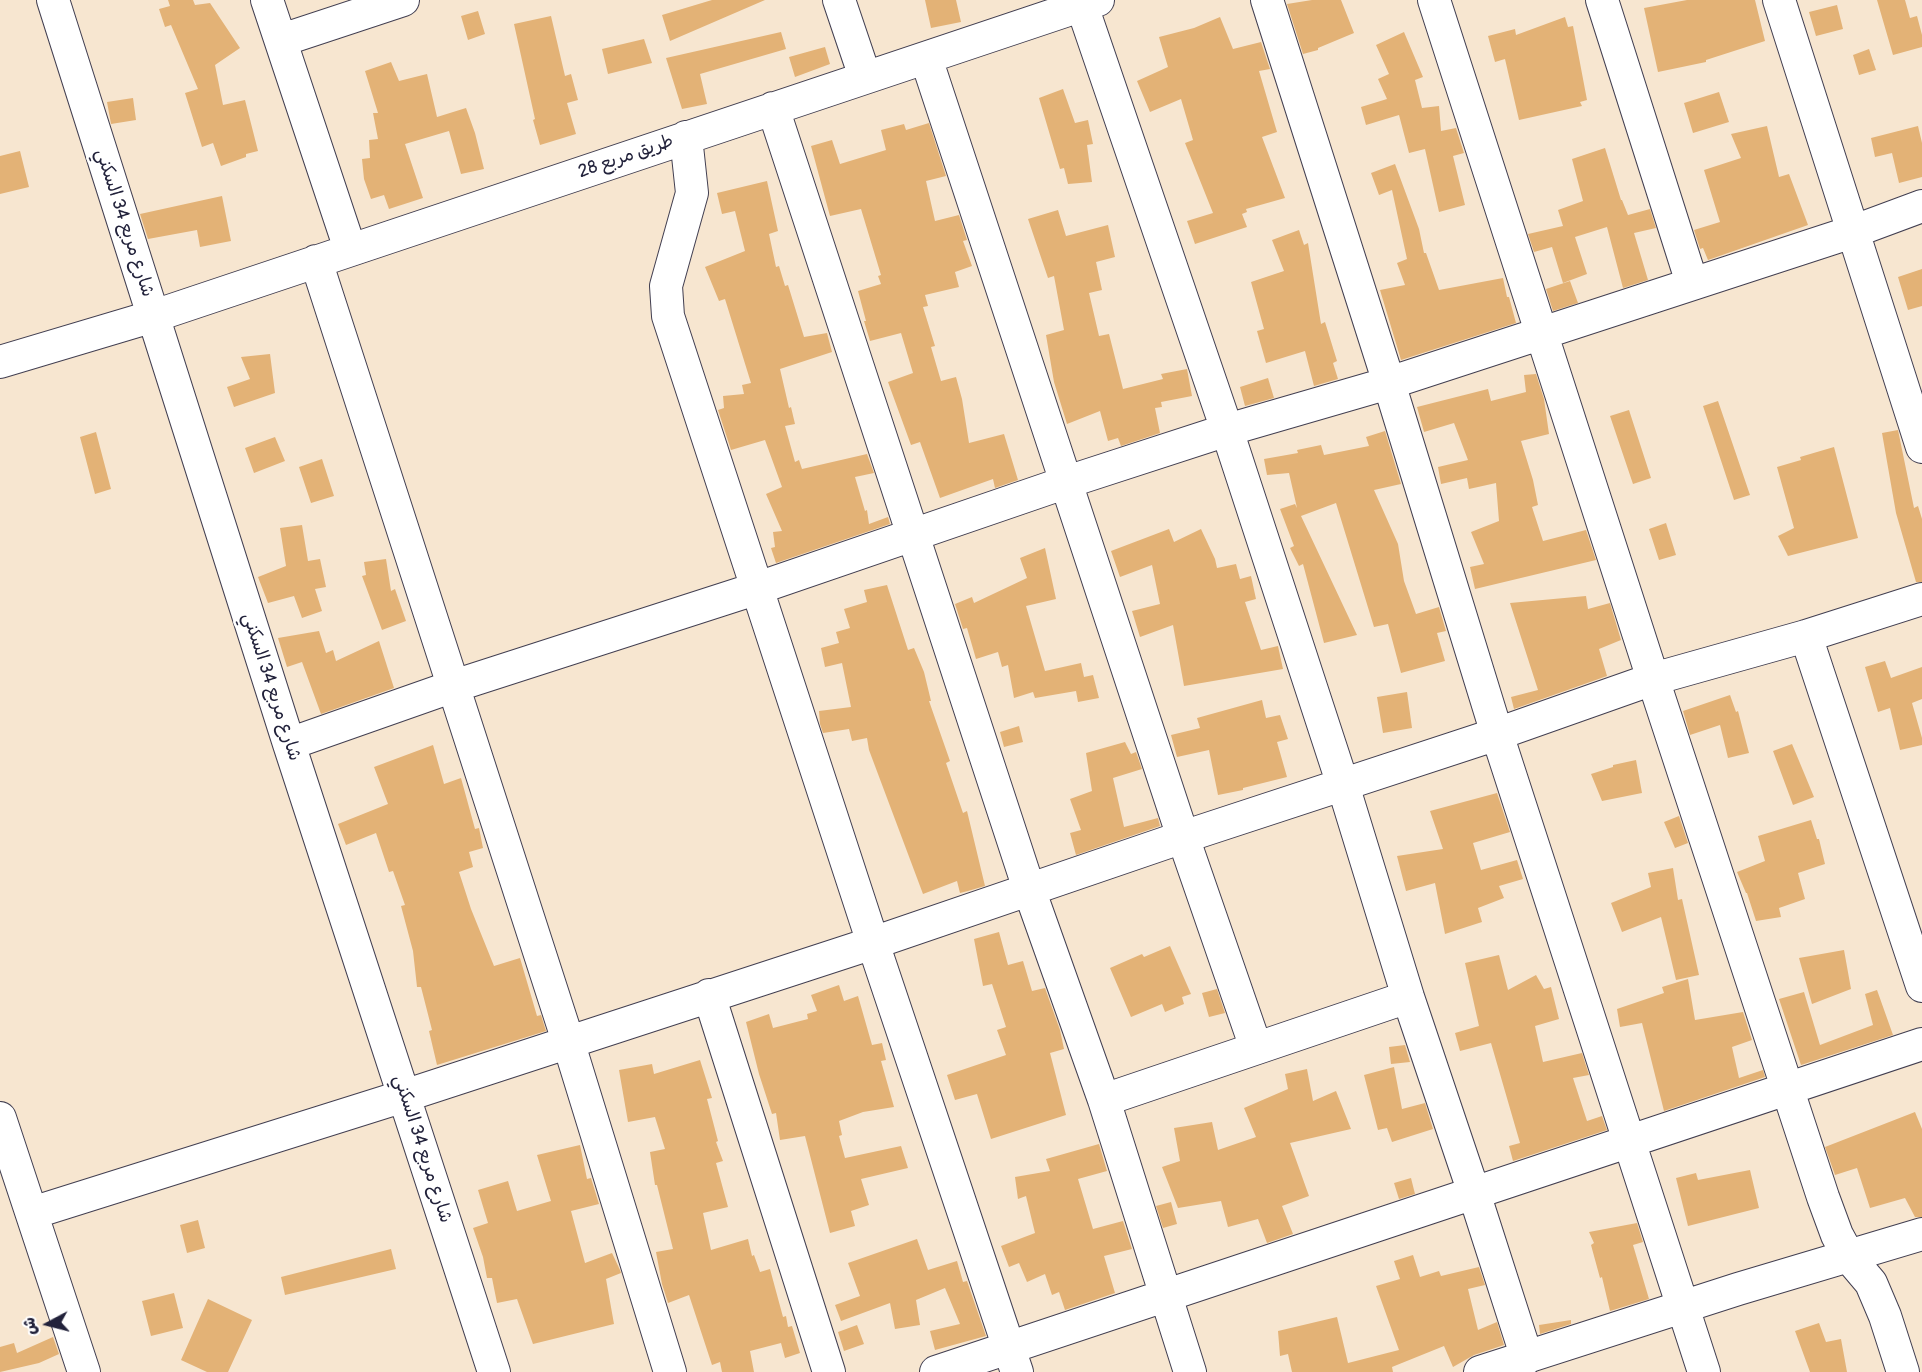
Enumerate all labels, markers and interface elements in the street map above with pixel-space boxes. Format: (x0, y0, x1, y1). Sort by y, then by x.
street label: طريق مربع 28 (576, 131, 676, 183)
street label: شارع مربع 34 السكني (90, 146, 158, 300)
street label: شارع مربع 34 السكني (237, 610, 305, 764)
street label: شارع مربع 34 السكني (388, 1072, 456, 1226)
north arrow (18, 1294, 78, 1354)
text: ش (19, 1316, 41, 1336)

